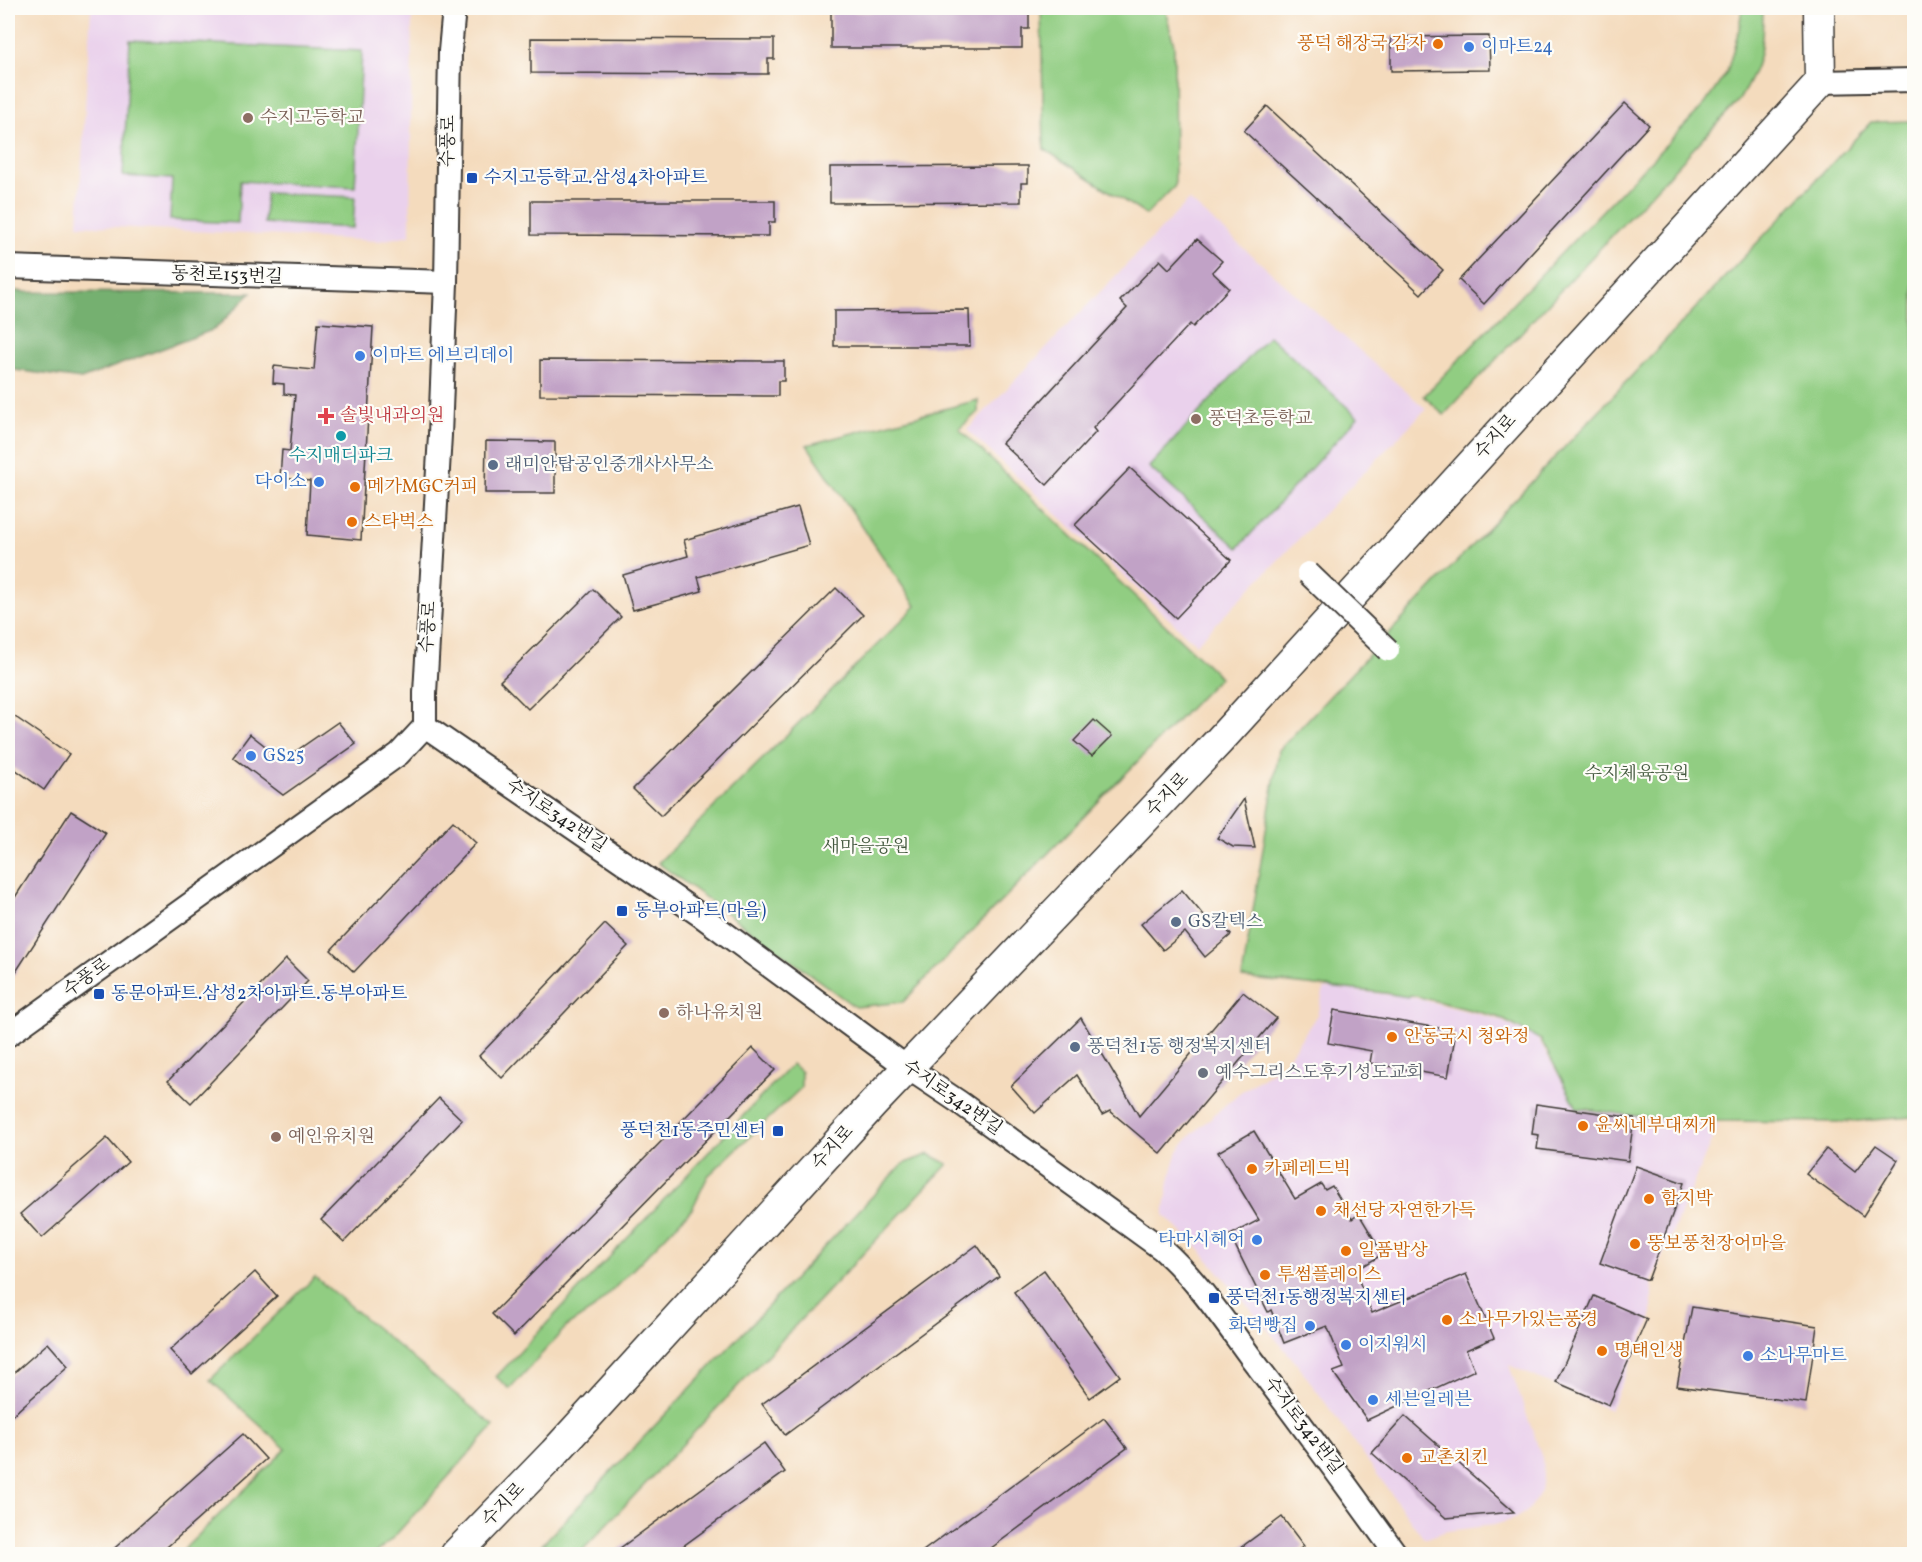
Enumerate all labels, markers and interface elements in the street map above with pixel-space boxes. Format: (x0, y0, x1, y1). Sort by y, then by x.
place label: 풍덕 해장국 감자 (1297, 32, 1427, 57)
place label: 이마트24 (1481, 35, 1553, 60)
marker: 풍덕 해장국 감자 (1431, 37, 1445, 51)
marker: 이마트24 (1462, 40, 1476, 54)
place label: 수지고등학교 (260, 106, 365, 131)
marker: 수지고등학교 (241, 111, 255, 125)
street label: 수풍로 (436, 115, 462, 167)
place label: 수지고등학교.삼성4차아파트 (484, 166, 708, 191)
marker: 수지고등학교.삼성4차아파트 (465, 171, 479, 185)
street label: 동천로153번길 (171, 262, 283, 290)
place label: 이마트 에브리데이 (372, 344, 515, 369)
marker: 이마트 에브리데이 (353, 349, 367, 363)
place label: 솔빛내과의원 (340, 404, 444, 429)
marker: 솔빛내과의원 (317, 407, 335, 425)
place label: 풍덕초등학교 (1208, 407, 1313, 432)
street label: 수지로 (1469, 409, 1523, 465)
marker: 풍덕초등학교 (1189, 412, 1203, 426)
marker: 수지매디파크 (334, 429, 348, 443)
place label: 수지매디파크 (289, 444, 394, 469)
place label: 래미안탑공인중개사사무소 (505, 453, 714, 478)
marker: 래미안탑공인중개사사무소 (486, 458, 500, 472)
place label: 다이소 (255, 470, 307, 495)
marker: 다이소 (312, 475, 326, 489)
place label: 메가MGC커피 (367, 475, 478, 500)
marker: 메가MGC커피 (348, 480, 362, 494)
place label: 스타벅스 (364, 510, 434, 535)
marker: 스타벅스 (345, 515, 359, 529)
street label: 수풍로 (415, 600, 443, 654)
place label: GS25 (263, 744, 304, 769)
marker: GS25 (244, 749, 258, 763)
park label: 수지체육공원 (1585, 762, 1689, 787)
street label: 수지로 (1141, 768, 1195, 822)
street label: 수지로342번길 (501, 773, 611, 859)
park label: 새마을공원 (823, 835, 909, 860)
place label: 동부아파트(마을) (634, 899, 766, 924)
marker: 동부아파트(마을) (615, 904, 629, 918)
place label: GS칼텍스 (1188, 910, 1264, 935)
marker: GS칼텍스 (1169, 915, 1183, 929)
street label: 수풍로 (59, 953, 115, 1003)
place label: 동문아파트.삼성2차아파트.동부아파트 (111, 982, 408, 1007)
marker: 동문아파트.삼성2차아파트.동부아파트 (92, 987, 106, 1001)
place label: 하나유치원 (676, 1001, 763, 1026)
marker: 하나유치원 (657, 1006, 671, 1020)
place label: 안동국시 청와정 (1404, 1025, 1529, 1050)
marker: 안동국시 청와정 (1385, 1030, 1399, 1044)
place label: 풍덕천1동 행정복지센터 (1087, 1035, 1271, 1060)
marker: 풍덕천1동 행정복지센터 (1068, 1040, 1082, 1054)
street label: 수지로342번길 (897, 1054, 1007, 1142)
place label: 예수그리스도후기성도교회 (1215, 1061, 1424, 1086)
marker: 예수그리스도후기성도교회 (1196, 1066, 1210, 1080)
place label: 윤씨네부대찌개 (1595, 1114, 1717, 1139)
place label: 풍덕천1동주민센터 (620, 1119, 766, 1144)
marker: 윤씨네부대찌개 (1576, 1119, 1590, 1133)
street label: 수지로 (806, 1120, 860, 1176)
marker: 풍덕천1동주민센터 (771, 1124, 785, 1138)
place label: 예인유치원 (288, 1125, 375, 1150)
marker: 예인유치원 (269, 1130, 283, 1144)
place label: 카페레드빅 (1264, 1157, 1351, 1182)
marker: 카페레드빅 (1245, 1162, 1259, 1176)
place label: 함지박 (1661, 1187, 1714, 1212)
marker: 함지박 (1642, 1192, 1656, 1206)
place label: 채선당 자연한가득 (1333, 1199, 1476, 1224)
marker: 채선당 자연한가득 (1314, 1204, 1328, 1218)
place label: 타마시헤어 (1158, 1228, 1245, 1253)
place label: 뚱보풍천장어마을 (1647, 1232, 1787, 1257)
marker: 타마시헤어 (1250, 1233, 1264, 1247)
marker: 뚱보풍천장어마을 (1628, 1237, 1642, 1251)
place label: 일품밥상 (1358, 1239, 1428, 1264)
marker: 일품밥상 (1339, 1244, 1353, 1258)
place label: 투썸플레이스 (1277, 1263, 1382, 1288)
marker: 투썸플레이스 (1258, 1268, 1272, 1282)
place label: 풍덕천1동행정복지센터 (1226, 1286, 1407, 1311)
marker: 풍덕천1동행정복지센터 (1207, 1291, 1221, 1305)
place label: 소나무가있는풍경 (1459, 1308, 1598, 1333)
marker: 소나무가있는풍경 (1440, 1313, 1454, 1327)
place label: 화덕빵집 (1228, 1314, 1298, 1339)
marker: 화덕빵집 (1303, 1319, 1317, 1333)
place label: 이지워시 (1358, 1333, 1428, 1358)
marker: 이지워시 (1339, 1338, 1353, 1352)
place label: 명태인생 (1614, 1339, 1684, 1364)
marker: 명태인생 (1595, 1344, 1609, 1358)
place label: 소나무마트 (1760, 1344, 1848, 1369)
marker: 소나무마트 (1741, 1349, 1755, 1363)
street label: 수지로342번길 (1258, 1372, 1348, 1480)
place label: 세븐일레븐 (1385, 1388, 1473, 1413)
marker: 세븐일레븐 (1366, 1393, 1380, 1407)
place label: 교촌치킨 (1419, 1446, 1489, 1471)
marker: 교촌치킨 (1400, 1451, 1414, 1465)
street label: 수지로 (477, 1478, 531, 1532)

